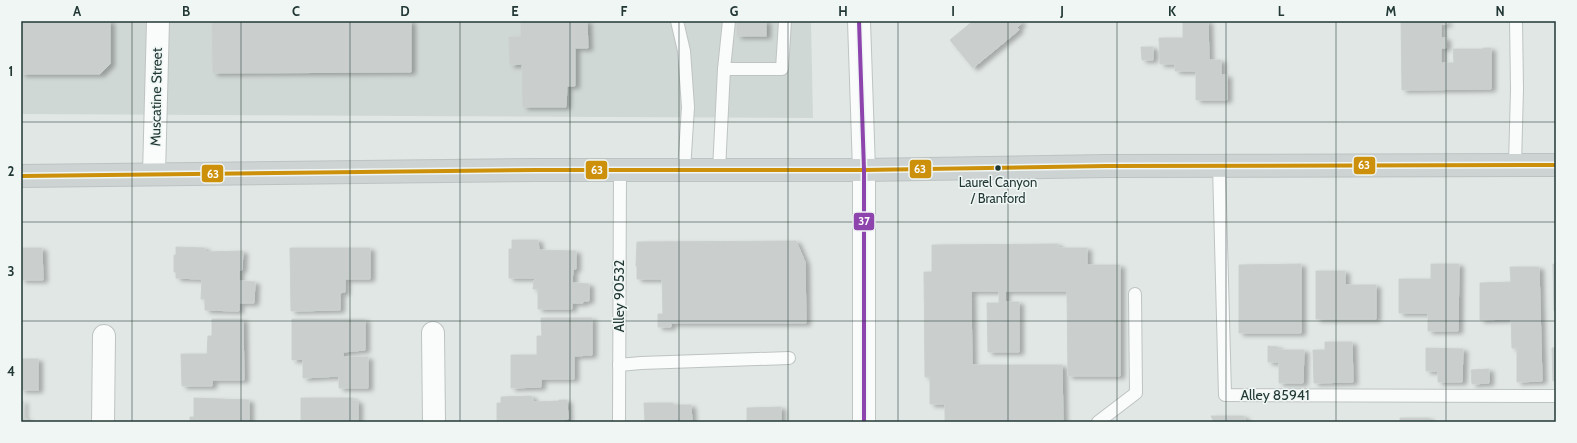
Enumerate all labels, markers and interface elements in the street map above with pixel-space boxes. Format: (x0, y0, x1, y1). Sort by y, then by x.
text: A (73, 3, 82, 19)
text: B (182, 3, 190, 19)
text: C (292, 3, 300, 19)
text: D (400, 3, 410, 19)
text: E (511, 3, 519, 19)
text: F (621, 3, 628, 19)
text: G (730, 3, 739, 19)
text: H (838, 3, 848, 19)
text: I (951, 3, 955, 19)
text: J (1059, 3, 1064, 19)
text: K (1168, 3, 1177, 19)
text: L (1278, 3, 1285, 19)
text: M (1386, 3, 1397, 19)
text: N (1495, 3, 1505, 19)
street label: Muscatine Street (146, 47, 166, 147)
text: 1 (9, 63, 13, 79)
line badge: 63 (1353, 156, 1376, 175)
text: 63 (1358, 158, 1370, 172)
line badge: 63 (909, 159, 932, 179)
line badge: 63 (585, 160, 608, 180)
text: 63 (914, 162, 926, 176)
text: 2 (8, 163, 15, 179)
text: 63 (591, 163, 603, 177)
marker: Laurel Canyon / Branford (993, 163, 1003, 173)
line badge: 63 (201, 164, 224, 183)
text: 63 (207, 167, 219, 181)
place label: Laurel Canyon / Branford (959, 174, 1037, 206)
line badge: 37 (853, 212, 875, 231)
text: 37 (858, 214, 870, 228)
street label: Alley 90532 (610, 260, 628, 332)
text: 3 (7, 263, 15, 279)
text: 4 (7, 363, 15, 379)
street label: Alley 85941 (1240, 386, 1310, 404)

